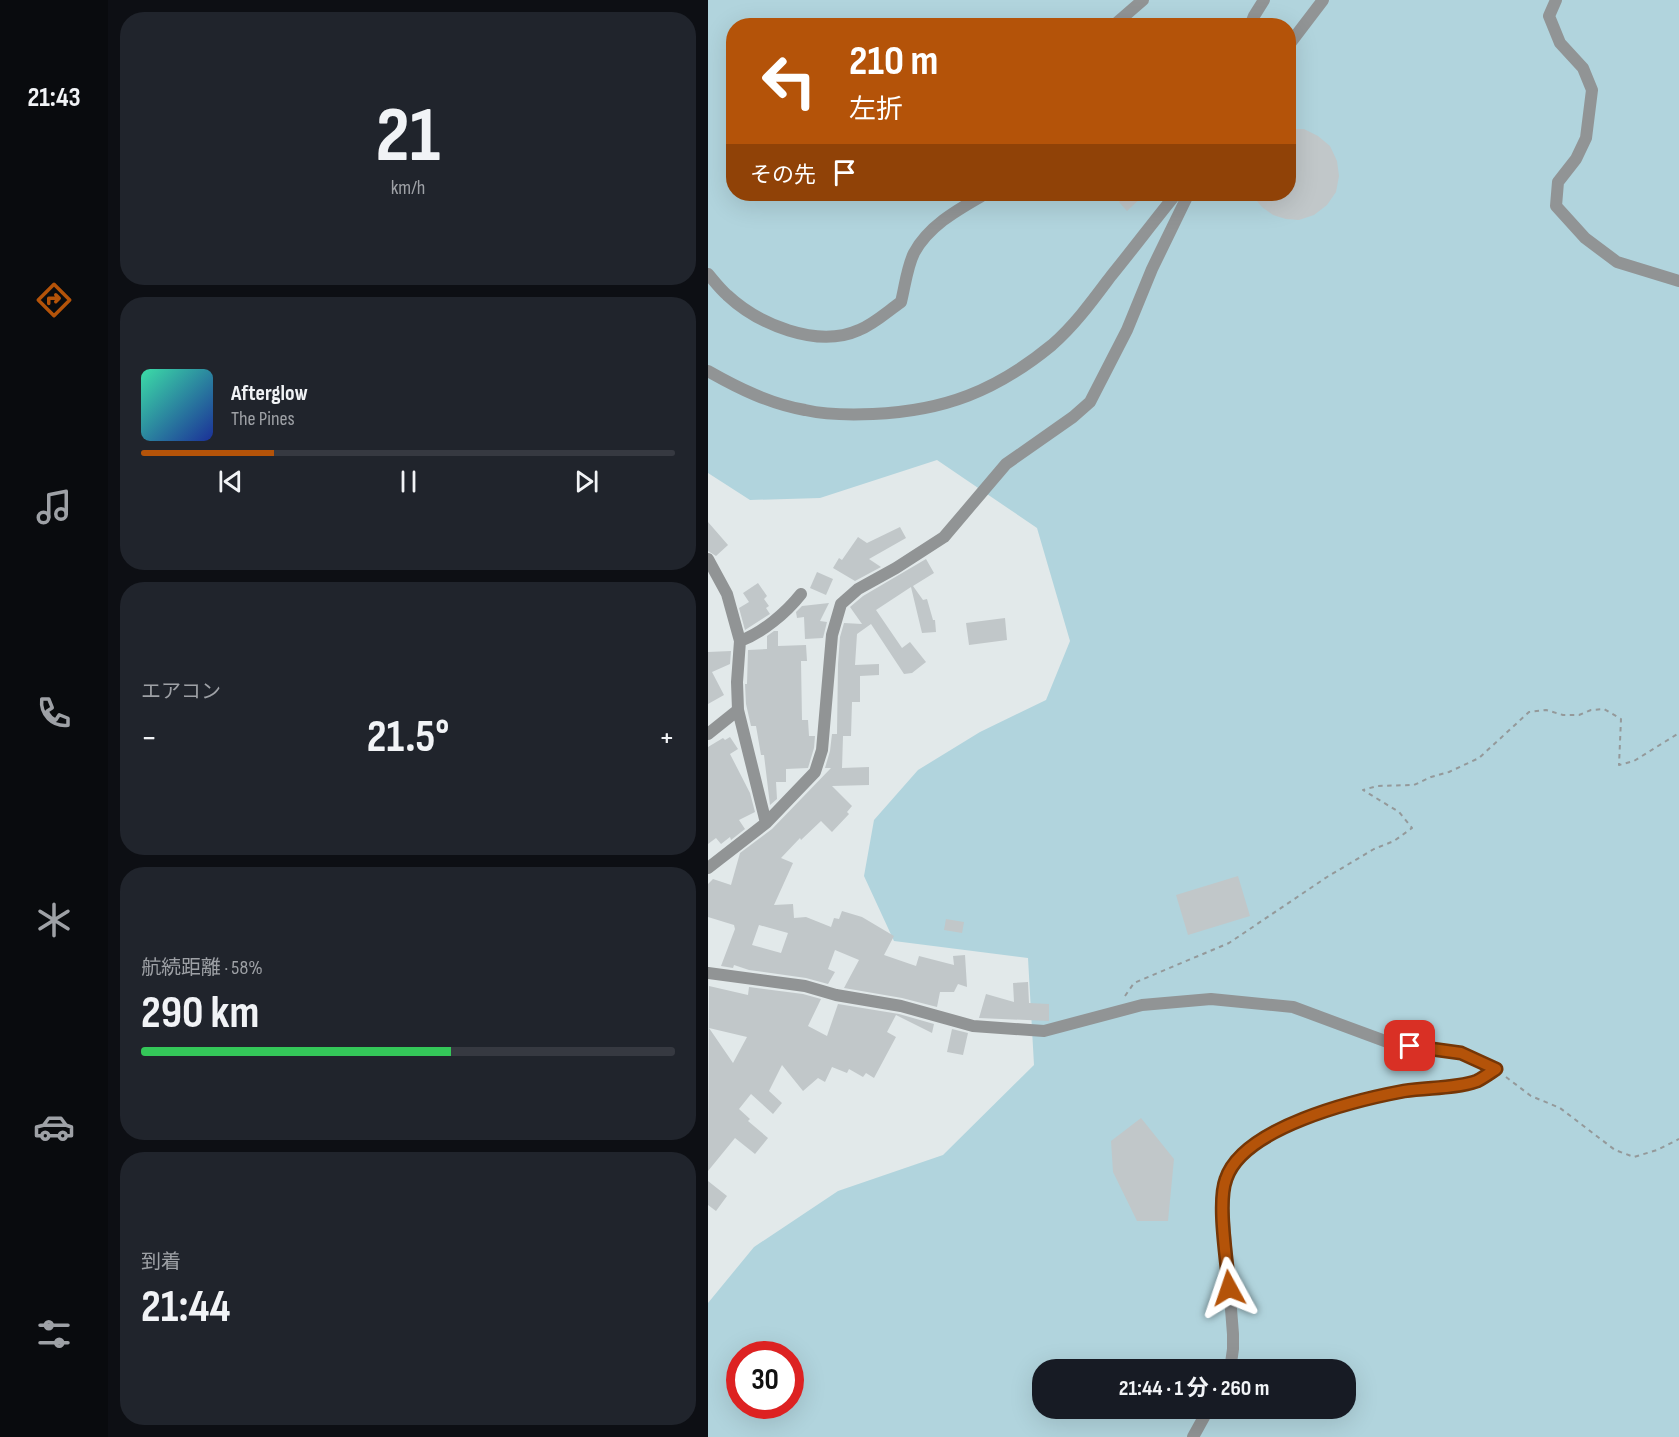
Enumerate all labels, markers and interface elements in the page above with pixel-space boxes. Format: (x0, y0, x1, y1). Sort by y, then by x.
text: 210 m (849, 36, 938, 87)
icon: left (750, 42, 828, 120)
text: 21:43 (27, 82, 81, 114)
text: 21 (376, 90, 440, 183)
text: 左折 (849, 94, 903, 126)
icon: arrive (828, 156, 861, 189)
text: その先 (750, 162, 816, 189)
text: km/h (391, 176, 425, 200)
icon: directions (33, 279, 75, 321)
text: Afterglow (231, 380, 308, 407)
text: The Pines (231, 407, 295, 431)
icon: previous (214, 465, 247, 498)
icon: pause (392, 465, 425, 498)
icon: next (570, 465, 603, 498)
icon: music (33, 486, 75, 528)
text: エアコン (141, 680, 221, 704)
icon: phone (33, 692, 75, 734)
text: 21.5° (367, 710, 449, 765)
text: − (141, 718, 157, 758)
text: + (659, 718, 675, 758)
icon: climate (33, 899, 75, 941)
text: 航続距離 · 58% (141, 956, 263, 980)
text: 290 km (141, 986, 259, 1041)
pin (1384, 1020, 1435, 1071)
icon: arrive (1393, 1029, 1426, 1062)
icon: car (33, 1106, 75, 1148)
text: 到着 (141, 1250, 181, 1274)
position arrow (1197, 1256, 1261, 1320)
text: 21:44 (141, 1280, 230, 1335)
icon: filters (33, 1313, 75, 1355)
speed limit sign: 30 (726, 1341, 804, 1419)
text: 21:44 · 1 分 · 260 m (1119, 1375, 1269, 1402)

